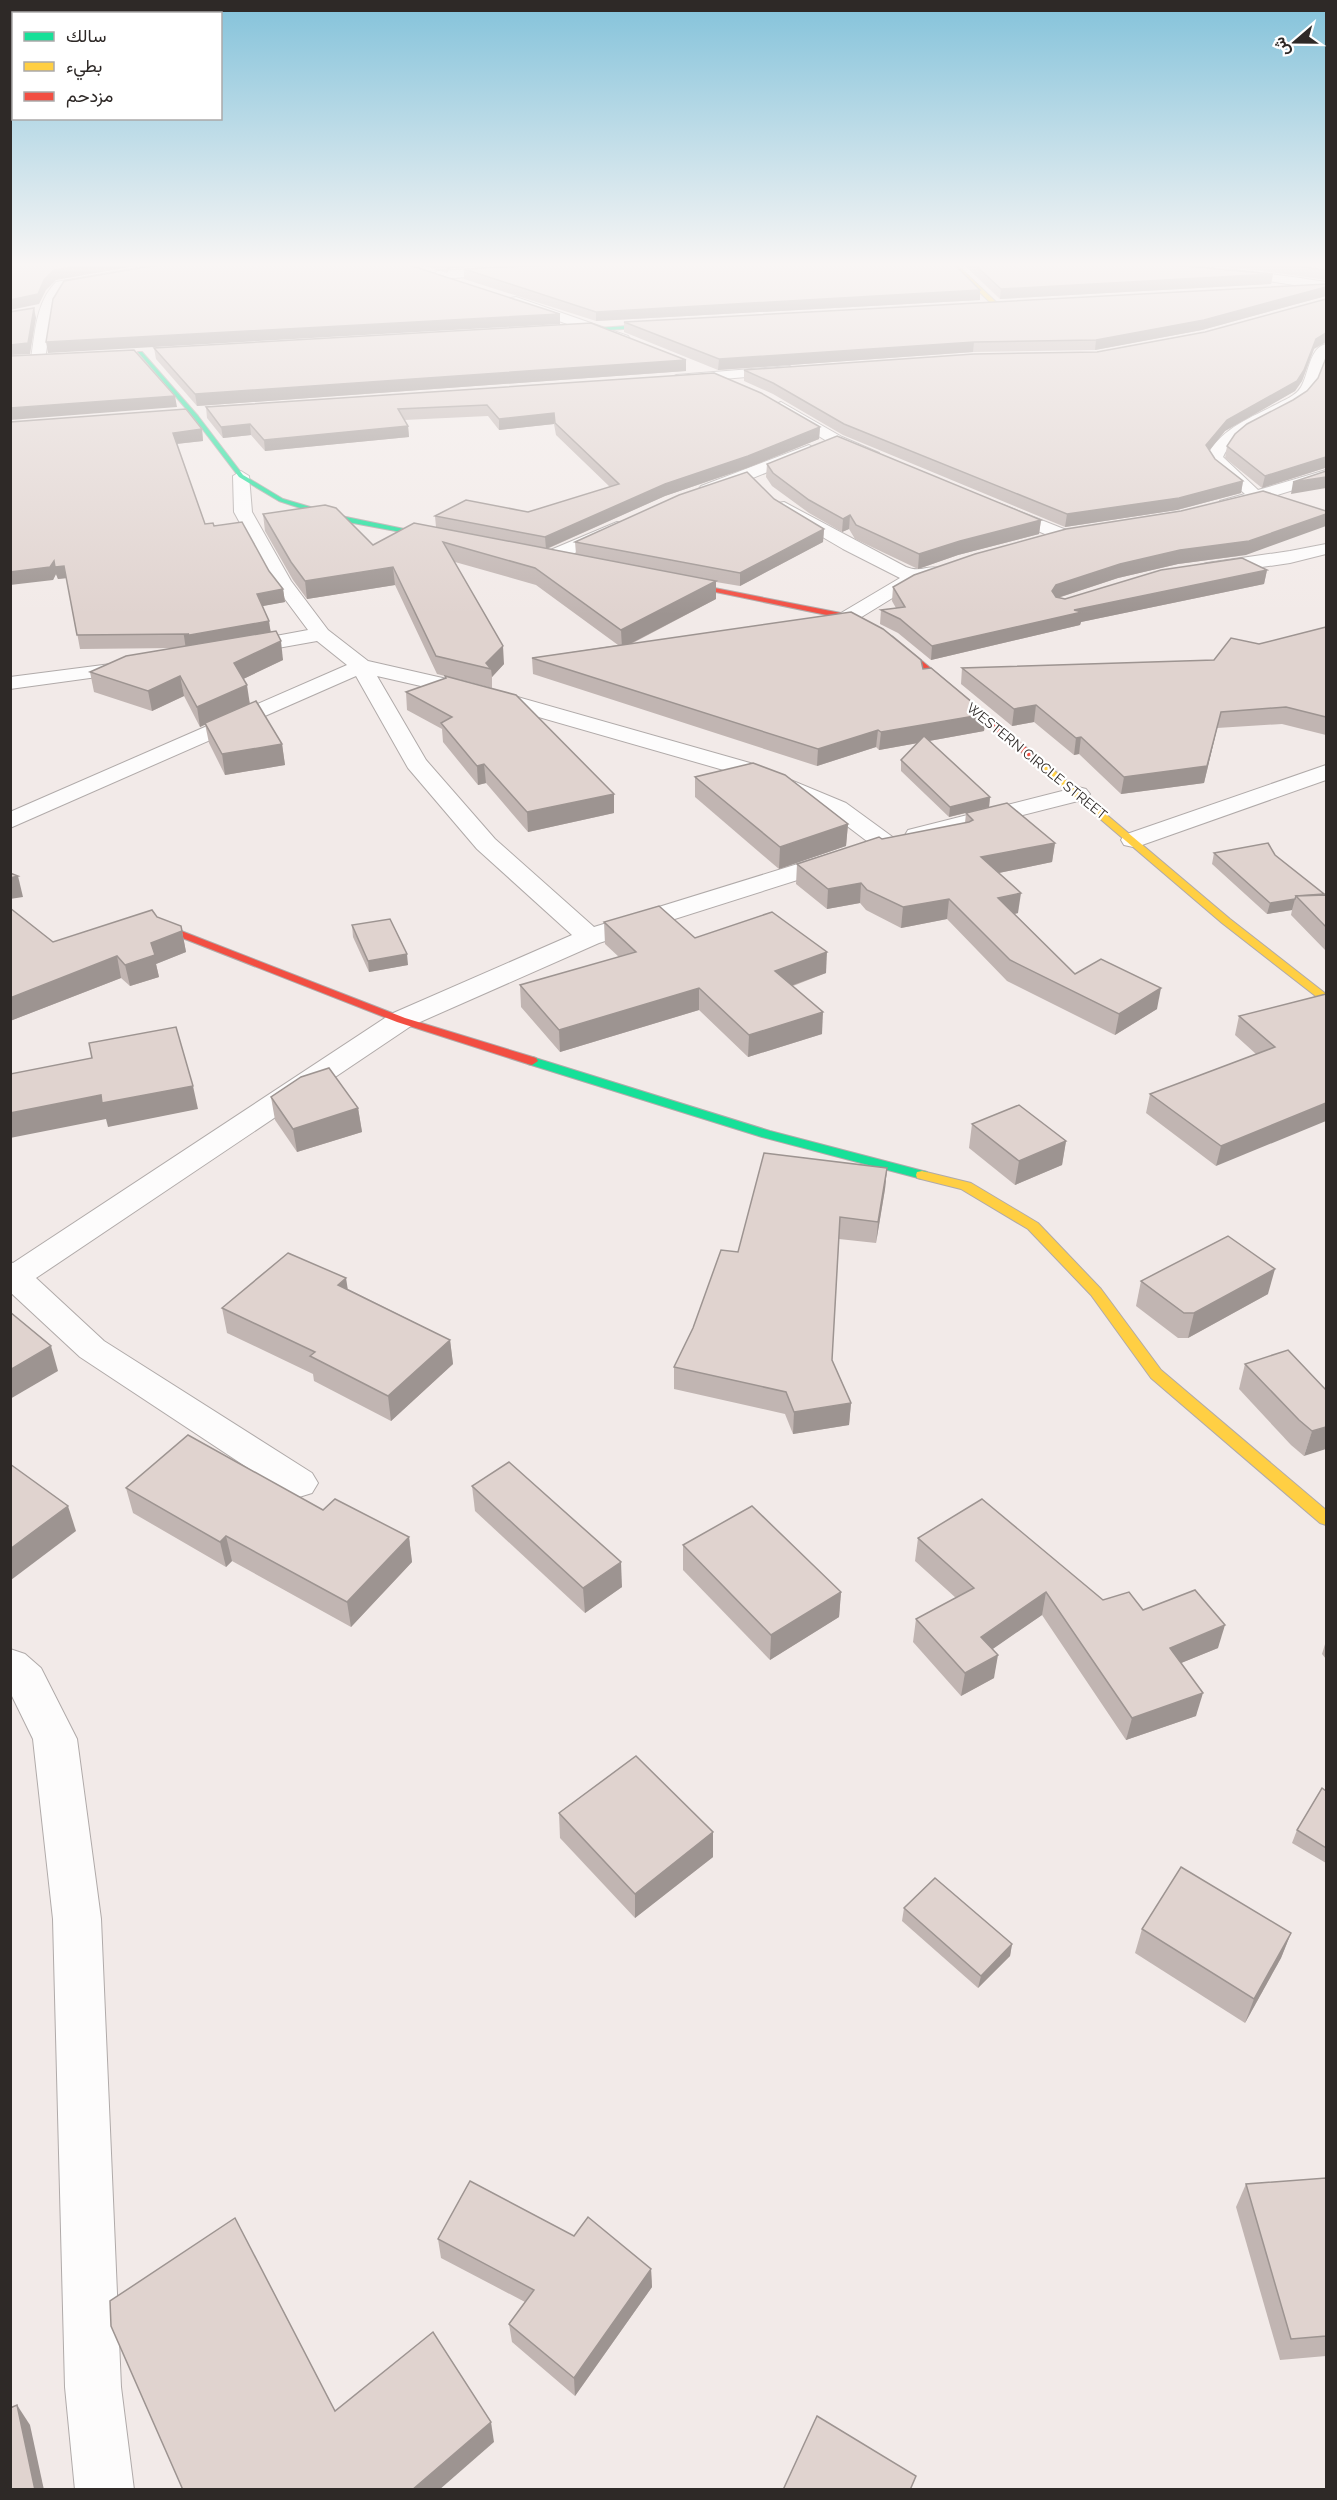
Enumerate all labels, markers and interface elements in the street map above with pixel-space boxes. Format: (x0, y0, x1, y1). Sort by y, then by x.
legend (12, 12, 222, 120)
north arrow (1265, 12, 1325, 72)
text: سالك (66, 25, 106, 46)
text: ش (1269, 35, 1294, 59)
text: بطيء (66, 55, 102, 81)
text: مزدحم (66, 85, 113, 108)
street label: WESTERN CIRCLE STREET (964, 699, 1111, 823)

